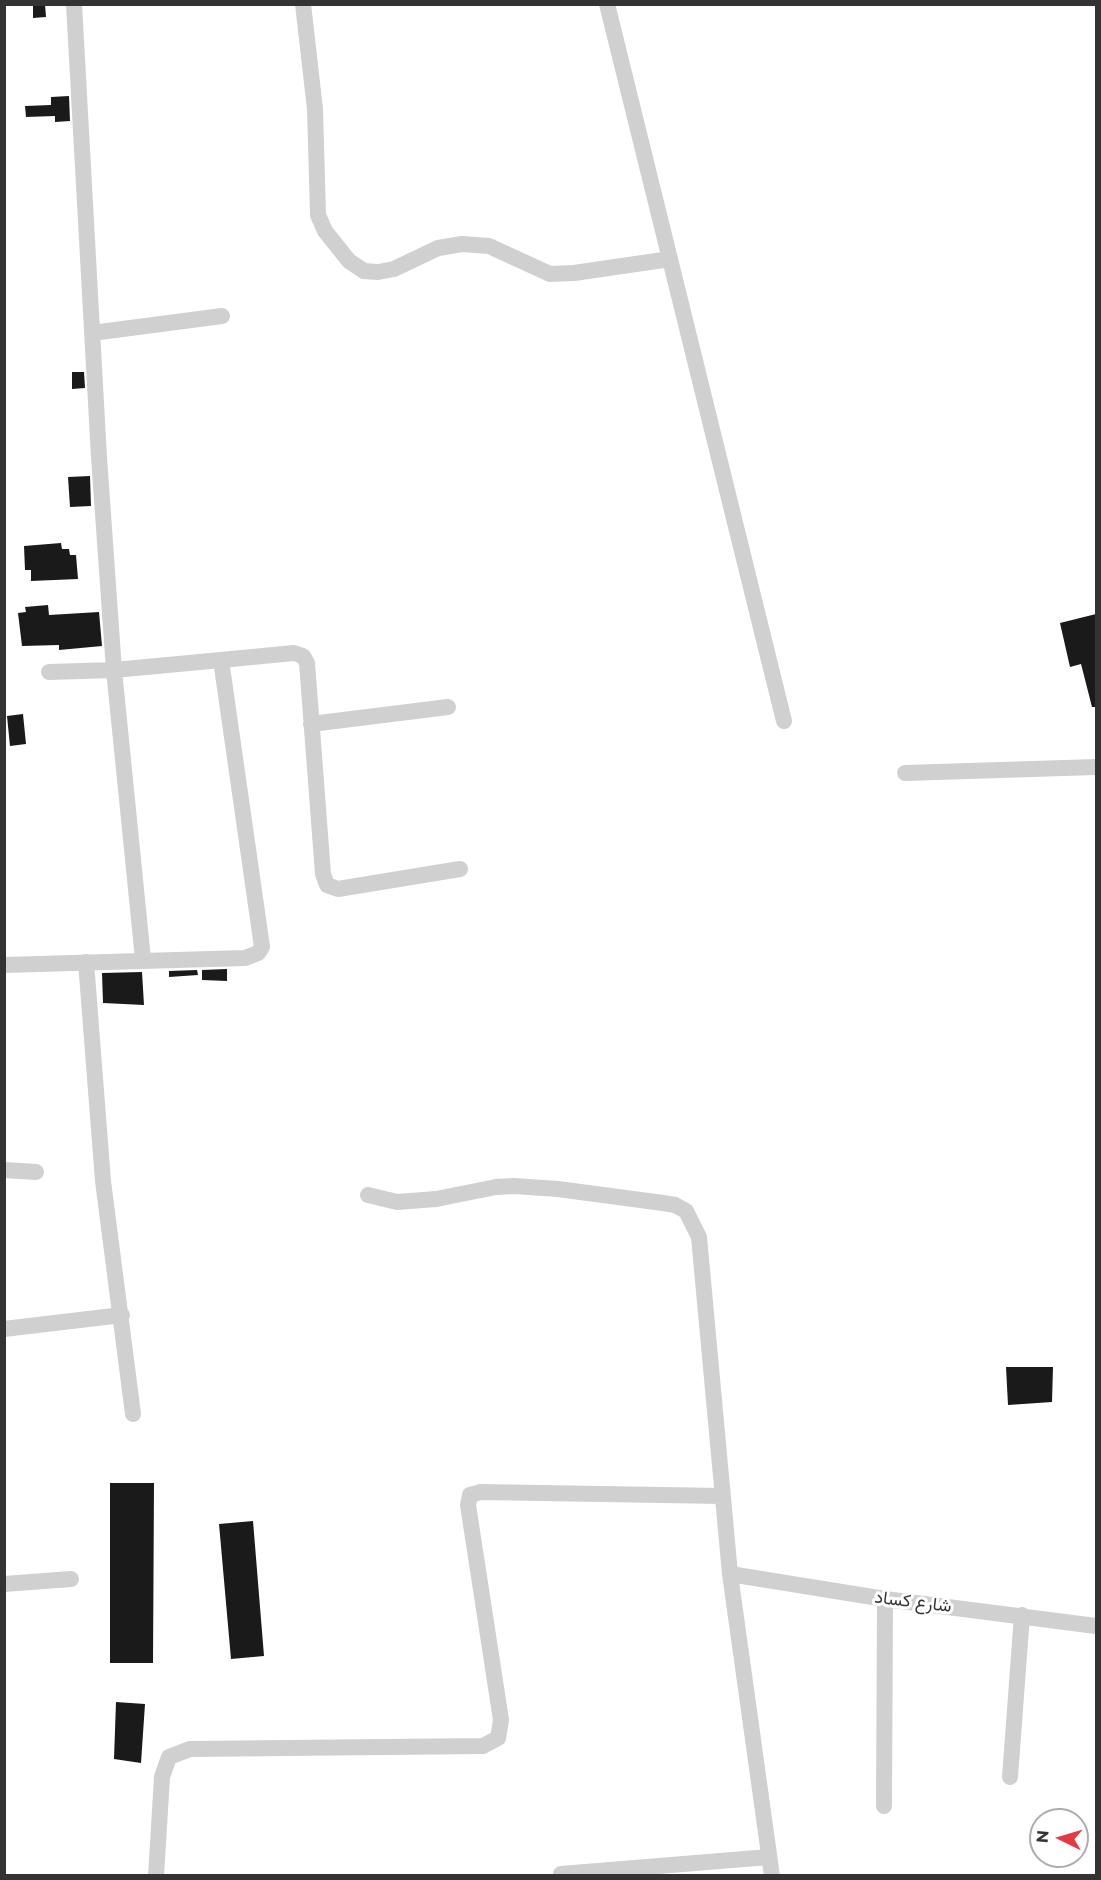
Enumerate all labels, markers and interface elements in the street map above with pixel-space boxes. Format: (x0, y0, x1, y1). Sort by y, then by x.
street label: شارع كساد (873, 1587, 953, 1617)
north arrow (1029, 1808, 1089, 1868)
text: N (1033, 1829, 1053, 1844)

